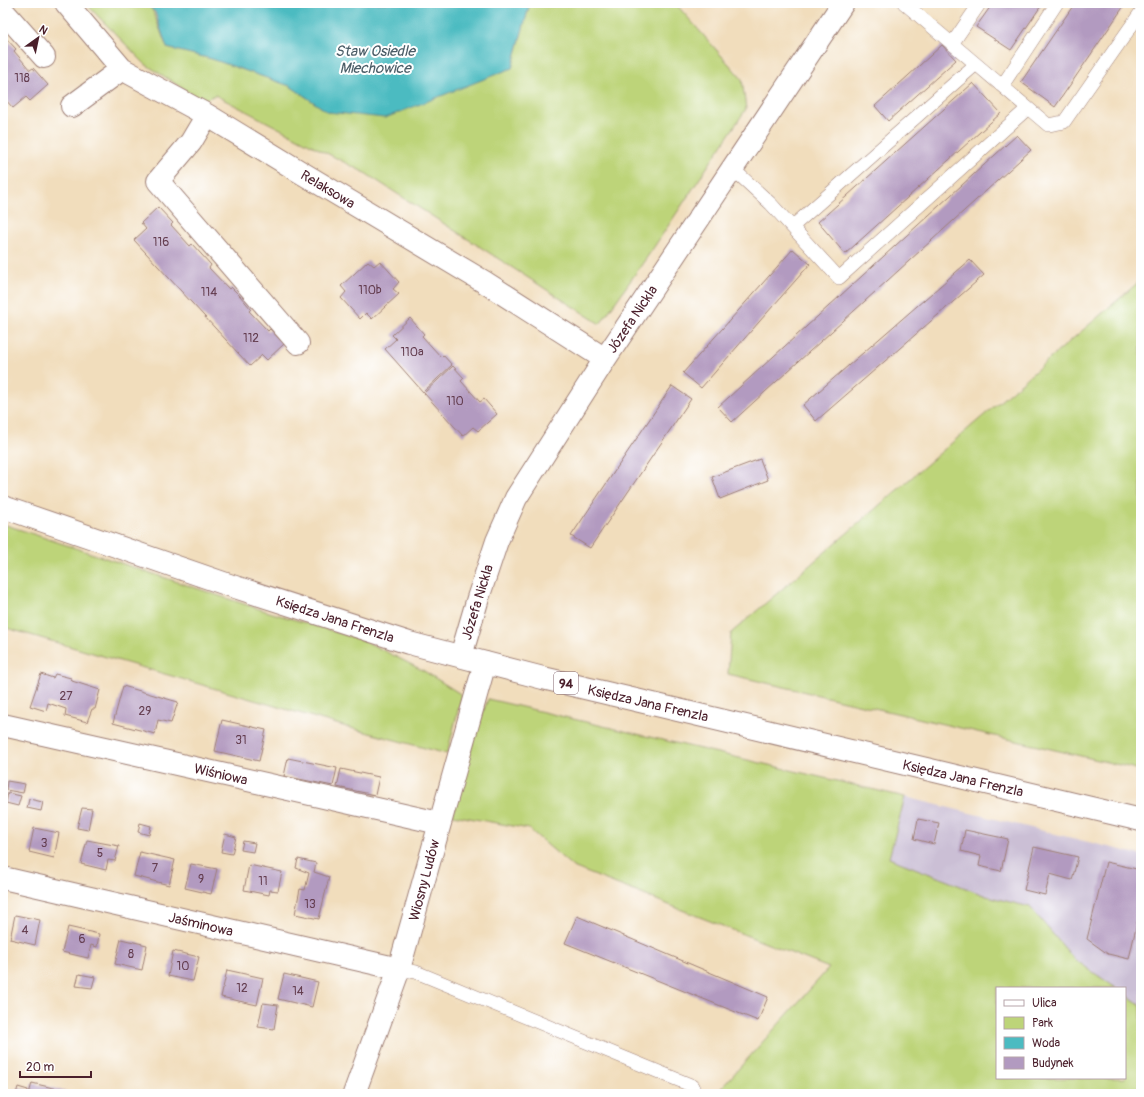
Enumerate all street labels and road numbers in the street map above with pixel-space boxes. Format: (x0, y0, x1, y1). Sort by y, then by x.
street label: Relaksowa (298, 167, 358, 212)
street label: Józefa Nickla (604, 282, 661, 356)
street label: Józefa Nickla (458, 562, 497, 642)
street label: Księdza Jana Frenzla (274, 592, 396, 647)
road number: 94 (554, 672, 578, 694)
street label: Księdza Jana Frenzla (586, 681, 710, 726)
street label: Księdza Jana Frenzla (901, 756, 1025, 801)
street label: Wiśniowa (192, 760, 249, 789)
street label: Wiosny Ludów (405, 837, 444, 923)
street label: Jaśminowa (167, 909, 235, 940)

